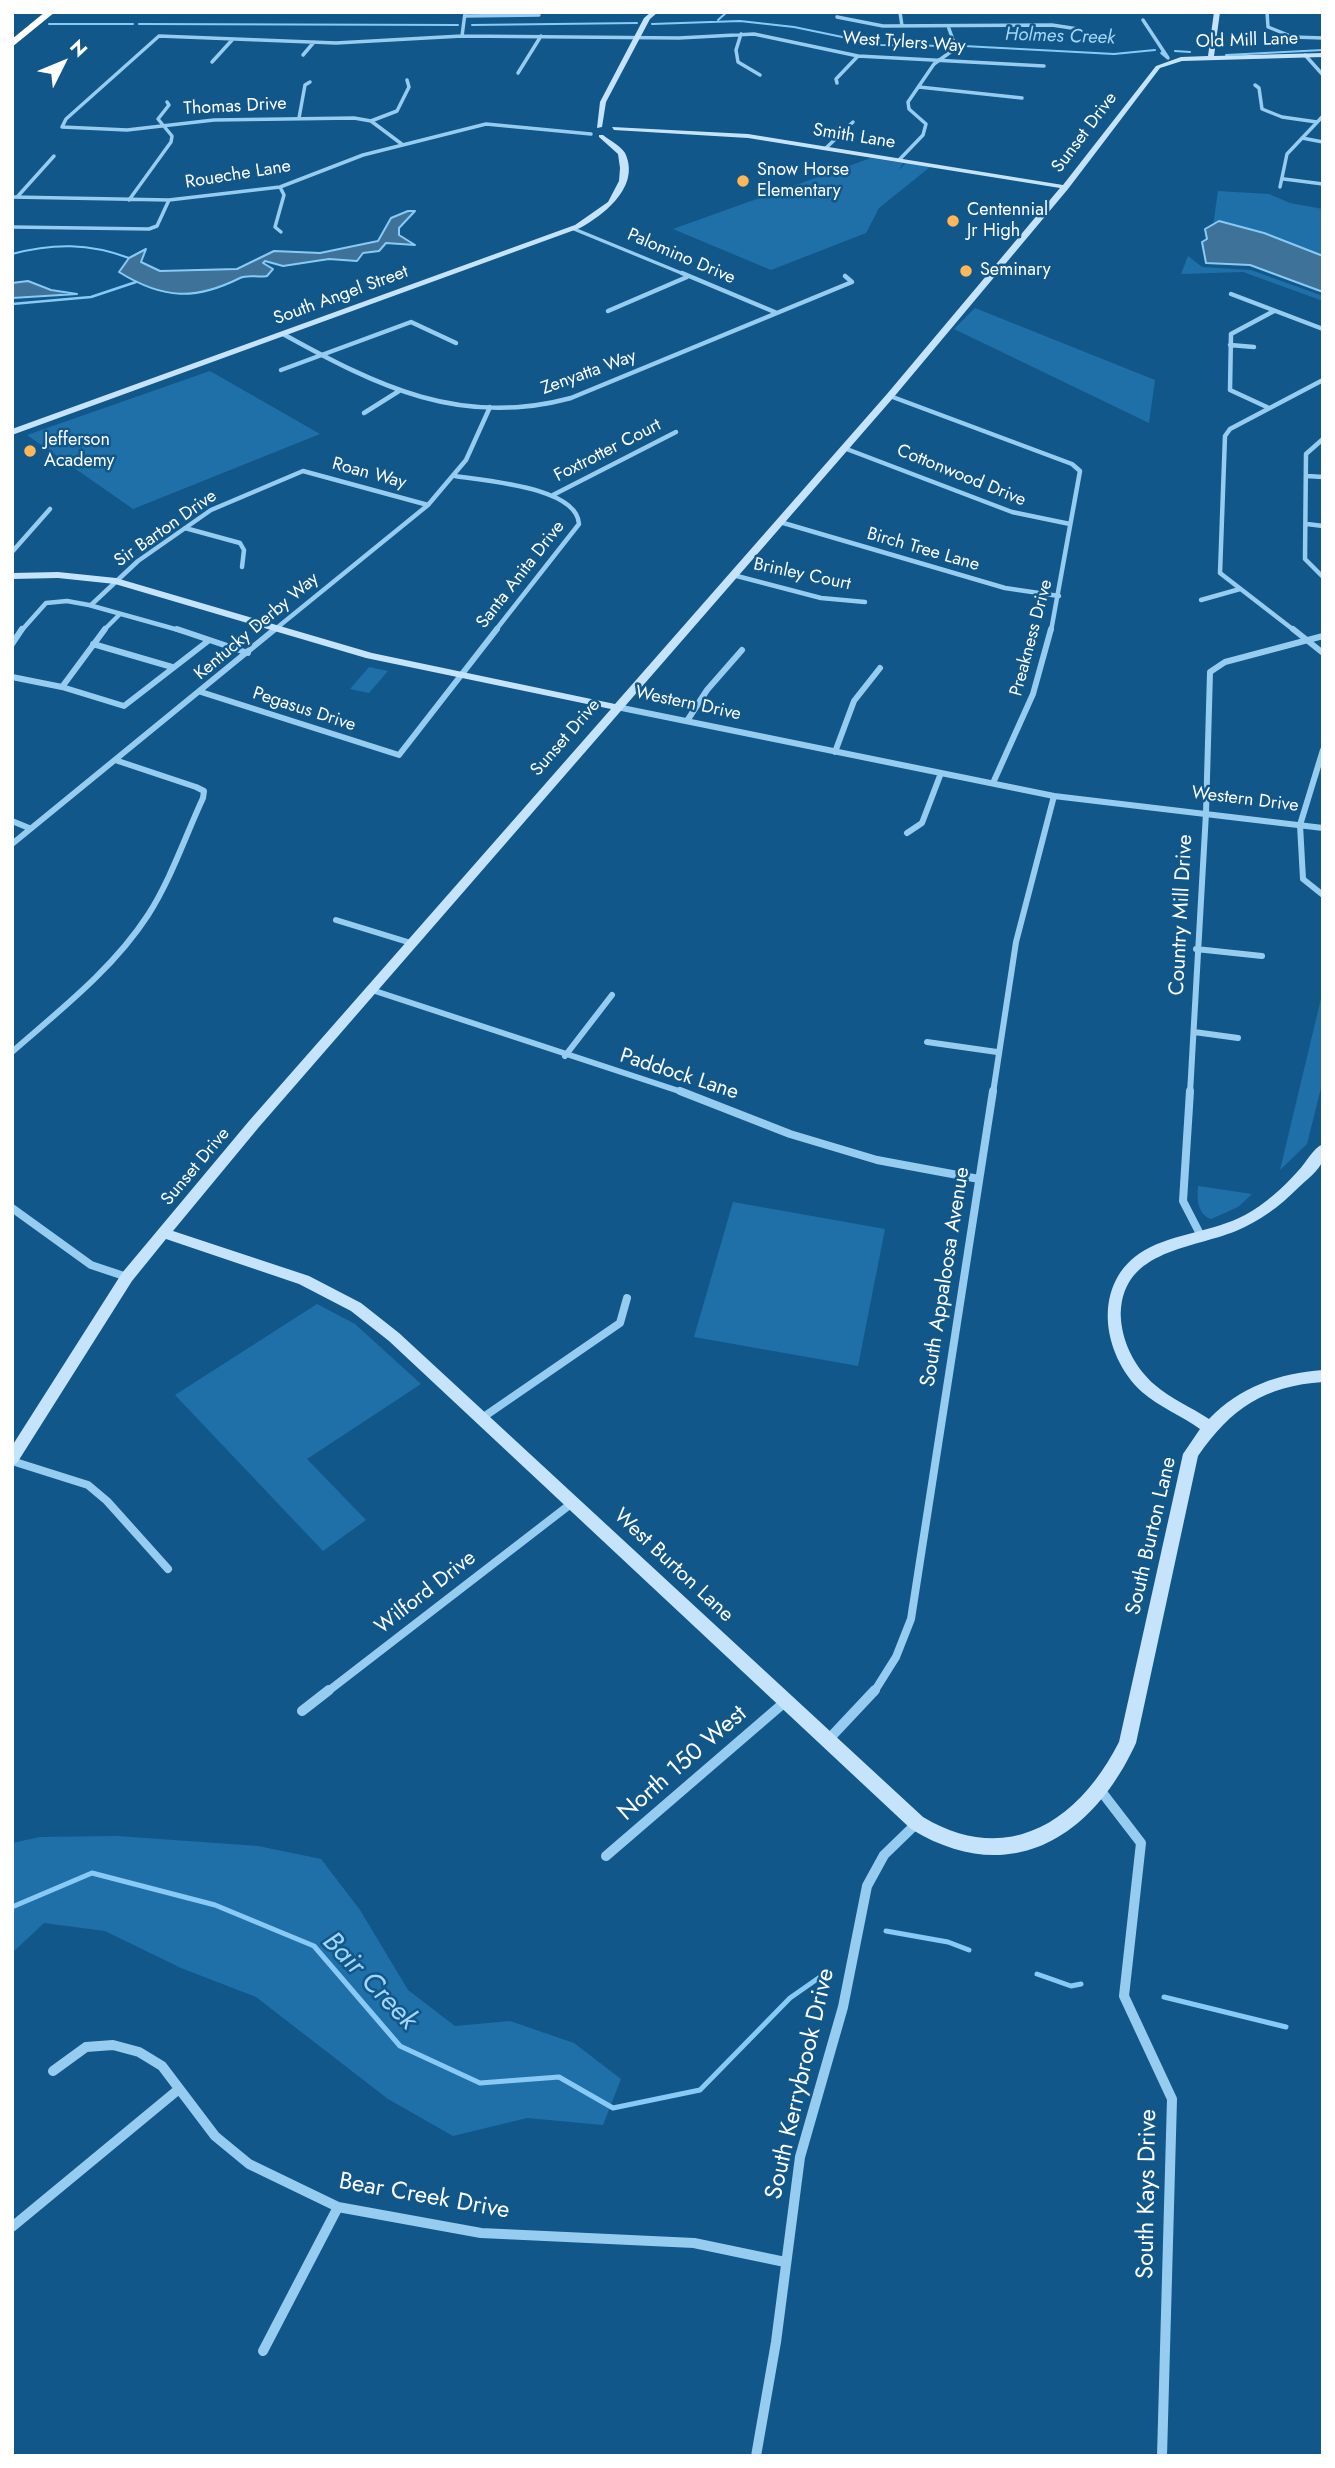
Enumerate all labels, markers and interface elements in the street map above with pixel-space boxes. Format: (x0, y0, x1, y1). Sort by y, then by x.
water label: Holmes Creek (1004, 24, 1116, 50)
north arrow (28, 28, 98, 98)
street label: West Tylers Way (842, 28, 966, 58)
street label: Old Mill Lane (1195, 28, 1299, 54)
text: N (64, 34, 94, 63)
street label: Sunset Drive (1048, 89, 1122, 177)
street label: Thomas Drive (183, 94, 287, 120)
street label: Smith Lane (811, 120, 897, 154)
street label: Roueche Lane (184, 156, 292, 194)
place label: Snow Horse Elementary (757, 160, 849, 202)
marker: Snow Horse Elementary (735, 173, 751, 189)
place label: Centennial Jr High (967, 200, 1048, 242)
marker: Centennial Jr High (945, 213, 961, 229)
street label: Palomino Drive (624, 225, 738, 289)
place label: Seminary (980, 260, 1051, 282)
street label: South Angel Street (271, 262, 411, 330)
marker: Seminary (958, 263, 974, 279)
street label: Zenyatta Way (538, 346, 640, 400)
street label: Foxtrotter Court (551, 415, 665, 487)
place label: Jefferson Academy (44, 430, 115, 472)
street label: Cottonwood Drive (893, 440, 1029, 512)
marker: Jefferson Academy (22, 443, 38, 459)
street label: Roan Way (330, 454, 408, 494)
street label: Sir Barton Drive (111, 486, 221, 572)
street label: Santa Anita Drive (472, 517, 570, 633)
street label: Birch Tree Lane (864, 524, 982, 576)
street label: Brinley Court (751, 554, 853, 596)
street label: Kentucky Derby Way (190, 569, 324, 685)
street label: Preakness Drive (1006, 577, 1058, 699)
street label: Western Drive (633, 682, 743, 726)
street label: Pegasus Drive (250, 683, 358, 737)
street label: Sunset Drive (527, 695, 605, 781)
street label: Western Drive (1190, 783, 1300, 817)
street label: Country Mill Drive (1165, 834, 1199, 996)
street label: Paddock Lane (616, 1044, 742, 1106)
street label: Sunset Drive (157, 1124, 235, 1210)
street label: South Appaloosa Avenue (916, 1165, 976, 1389)
street label: South Burton Lane (1122, 1454, 1182, 1618)
street label: West Burton Lane (608, 1504, 738, 1628)
street label: Wilford Drive (371, 1546, 481, 1640)
street label: North 150 West (613, 1700, 753, 1828)
water label: Bair Creek (314, 1926, 424, 2038)
street label: South Kerrybrook Drive (760, 1966, 842, 2202)
street label: South Kays Drive (1132, 2109, 1164, 2279)
street label: Bear Creek Drive (336, 2168, 512, 2226)

